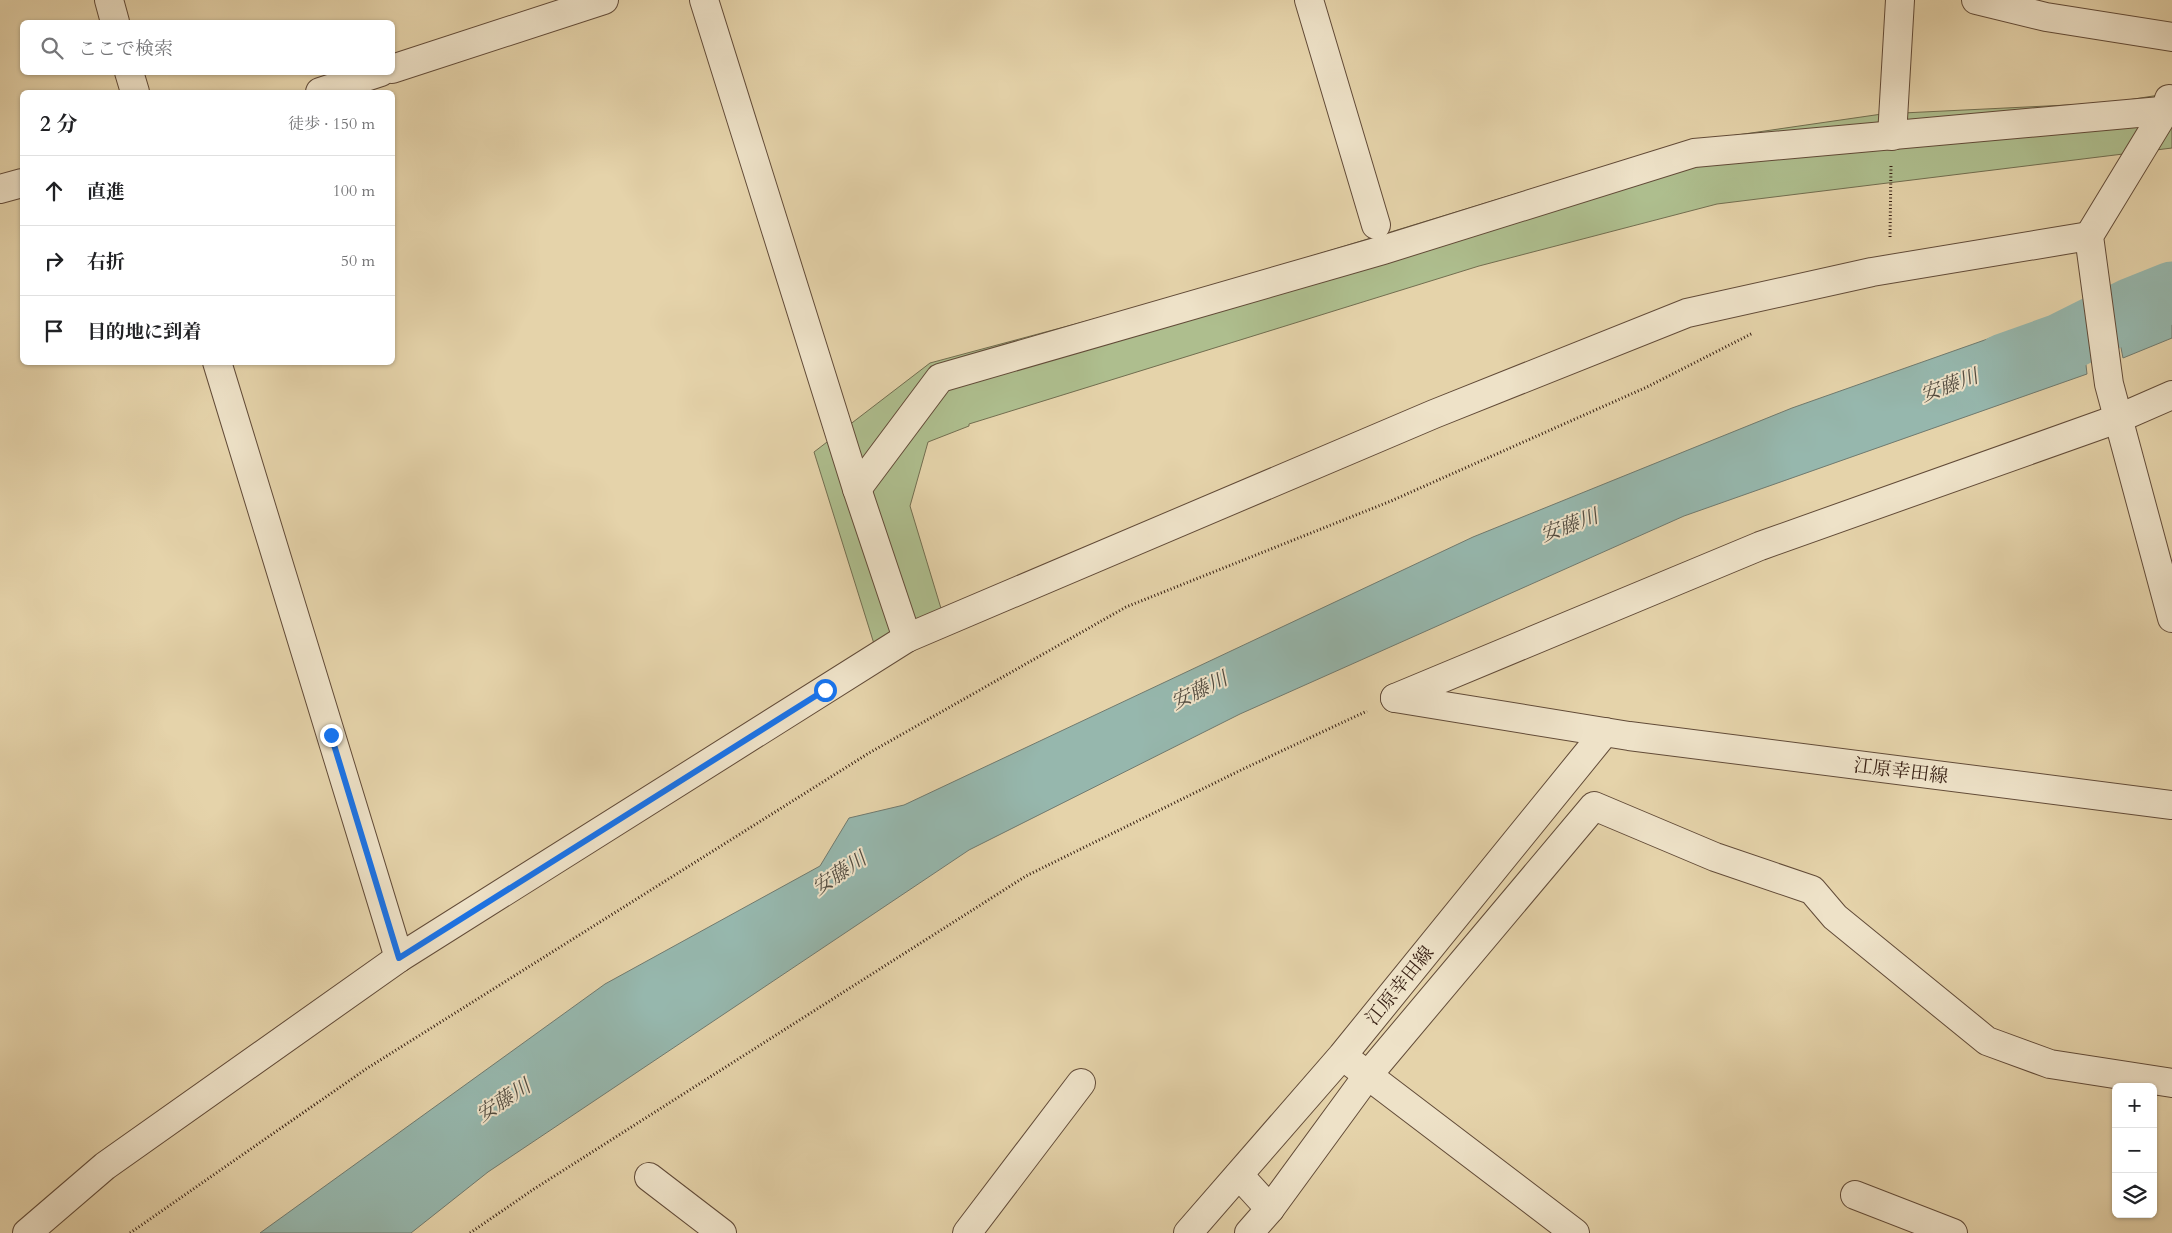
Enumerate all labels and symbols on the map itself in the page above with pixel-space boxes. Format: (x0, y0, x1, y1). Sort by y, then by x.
water label: 安藤川 (1916, 362, 1984, 408)
water label: 安藤川 (1536, 502, 1604, 548)
water label: 安藤川 (1166, 664, 1234, 716)
route start (814, 679, 837, 702)
route end (320, 724, 343, 747)
street label: 江原幸田線 (1852, 752, 1950, 790)
water label: 安藤川 (807, 844, 873, 901)
street label: 江原幸田線 (1360, 941, 1440, 1031)
water label: 安藤川 (471, 1072, 537, 1128)

